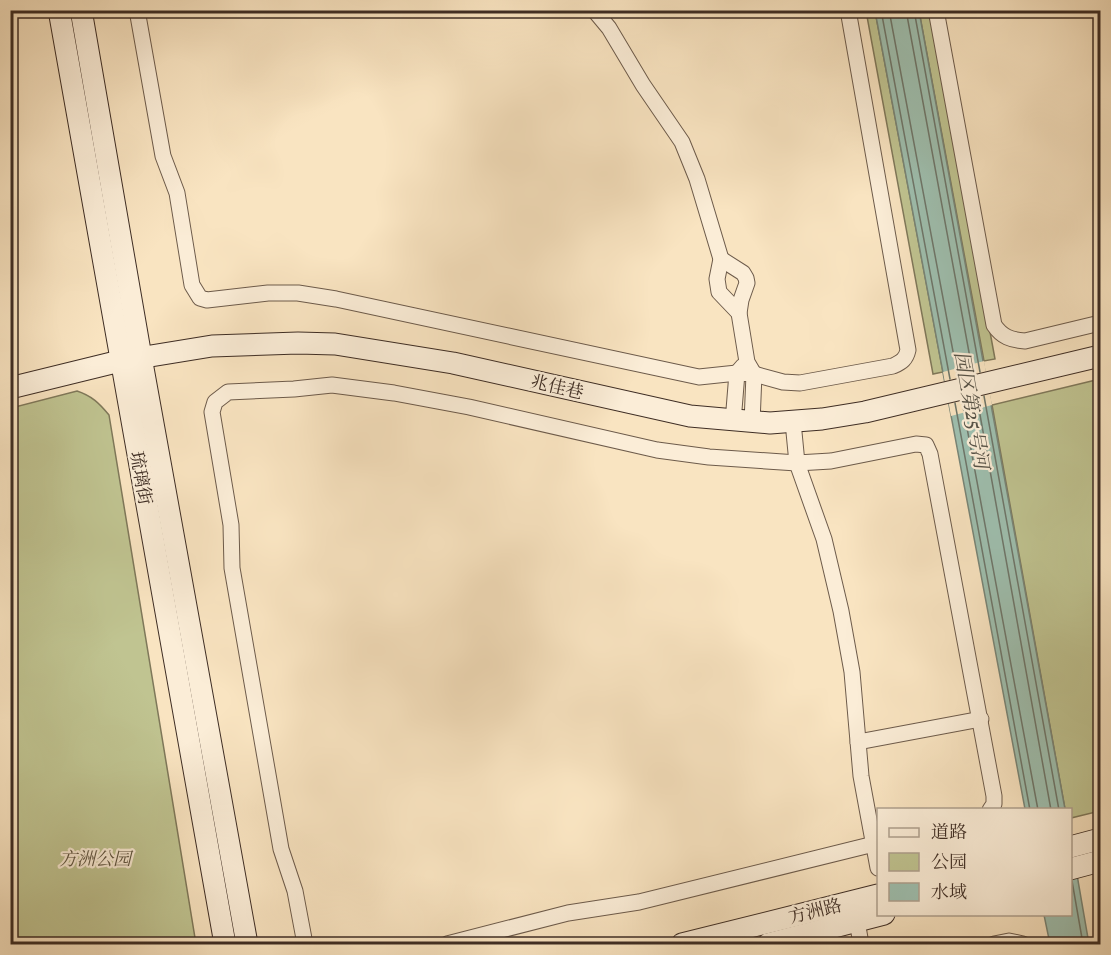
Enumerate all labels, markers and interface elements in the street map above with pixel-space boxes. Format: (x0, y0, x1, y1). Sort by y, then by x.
water label: 园区第25号河 (946, 349, 995, 474)
street label: 兆佳巷 (528, 370, 586, 407)
street label: 琉璃街 (123, 450, 157, 507)
legend (877, 808, 1072, 916)
text: 道路 (931, 821, 967, 846)
park label: 方洲公园 (59, 848, 134, 873)
text: 公园 (931, 851, 967, 876)
text: 水域 (931, 881, 967, 906)
street label: 方洲路 (786, 894, 845, 931)

